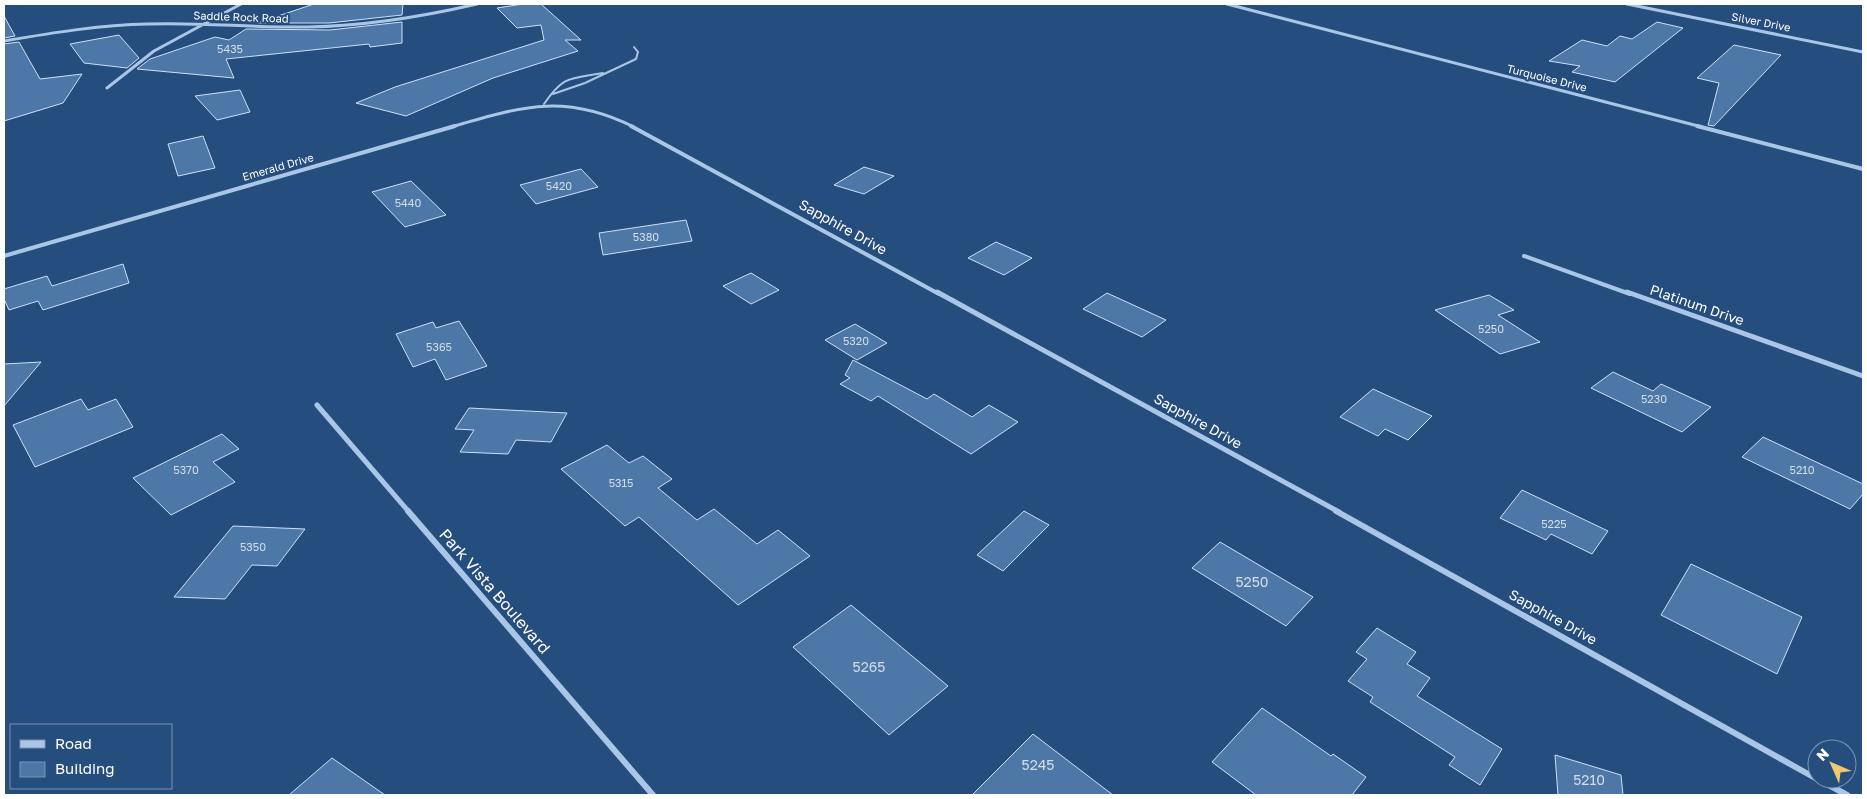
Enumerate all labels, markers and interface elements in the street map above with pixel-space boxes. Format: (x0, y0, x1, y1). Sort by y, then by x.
street label: Saddle Rock Road (193, 8, 289, 25)
street label: Silver Drive (1730, 9, 1792, 34)
house number: 5435 (217, 42, 243, 55)
street label: Turquoise Drive (1506, 61, 1588, 94)
street label: Emerald Drive (241, 150, 315, 183)
house number: 5420 (546, 179, 572, 192)
street label: Sapphire Drive (796, 195, 890, 258)
house number: 5440 (395, 196, 421, 209)
house number: 5380 (633, 230, 659, 243)
street label: Platinum Drive (1648, 280, 1746, 329)
house number: 5250 (1478, 322, 1504, 335)
house number: 5320 (843, 334, 869, 347)
house number: 5365 (426, 340, 452, 353)
street label: Sapphire Drive (1151, 389, 1245, 452)
house number: 5230 (1641, 392, 1667, 405)
house number: 5370 (173, 463, 199, 476)
house number: 5210 (1790, 463, 1815, 476)
house number: 5315 (609, 476, 633, 489)
house number: 5225 (1541, 517, 1567, 530)
street label: Park Vista Boulevard (435, 524, 555, 658)
house number: 5350 (240, 540, 266, 553)
house number: 5250 (1235, 573, 1269, 590)
street label: Sapphire Drive (1506, 585, 1600, 648)
house number: 5265 (853, 658, 885, 675)
legend (10, 724, 172, 789)
text: Road (55, 734, 92, 752)
north arrow (1807, 739, 1857, 789)
text: N (1813, 745, 1832, 764)
house number: 5245 (1022, 756, 1054, 773)
text: Building (55, 759, 115, 777)
house number: 5210 (1573, 771, 1605, 788)

